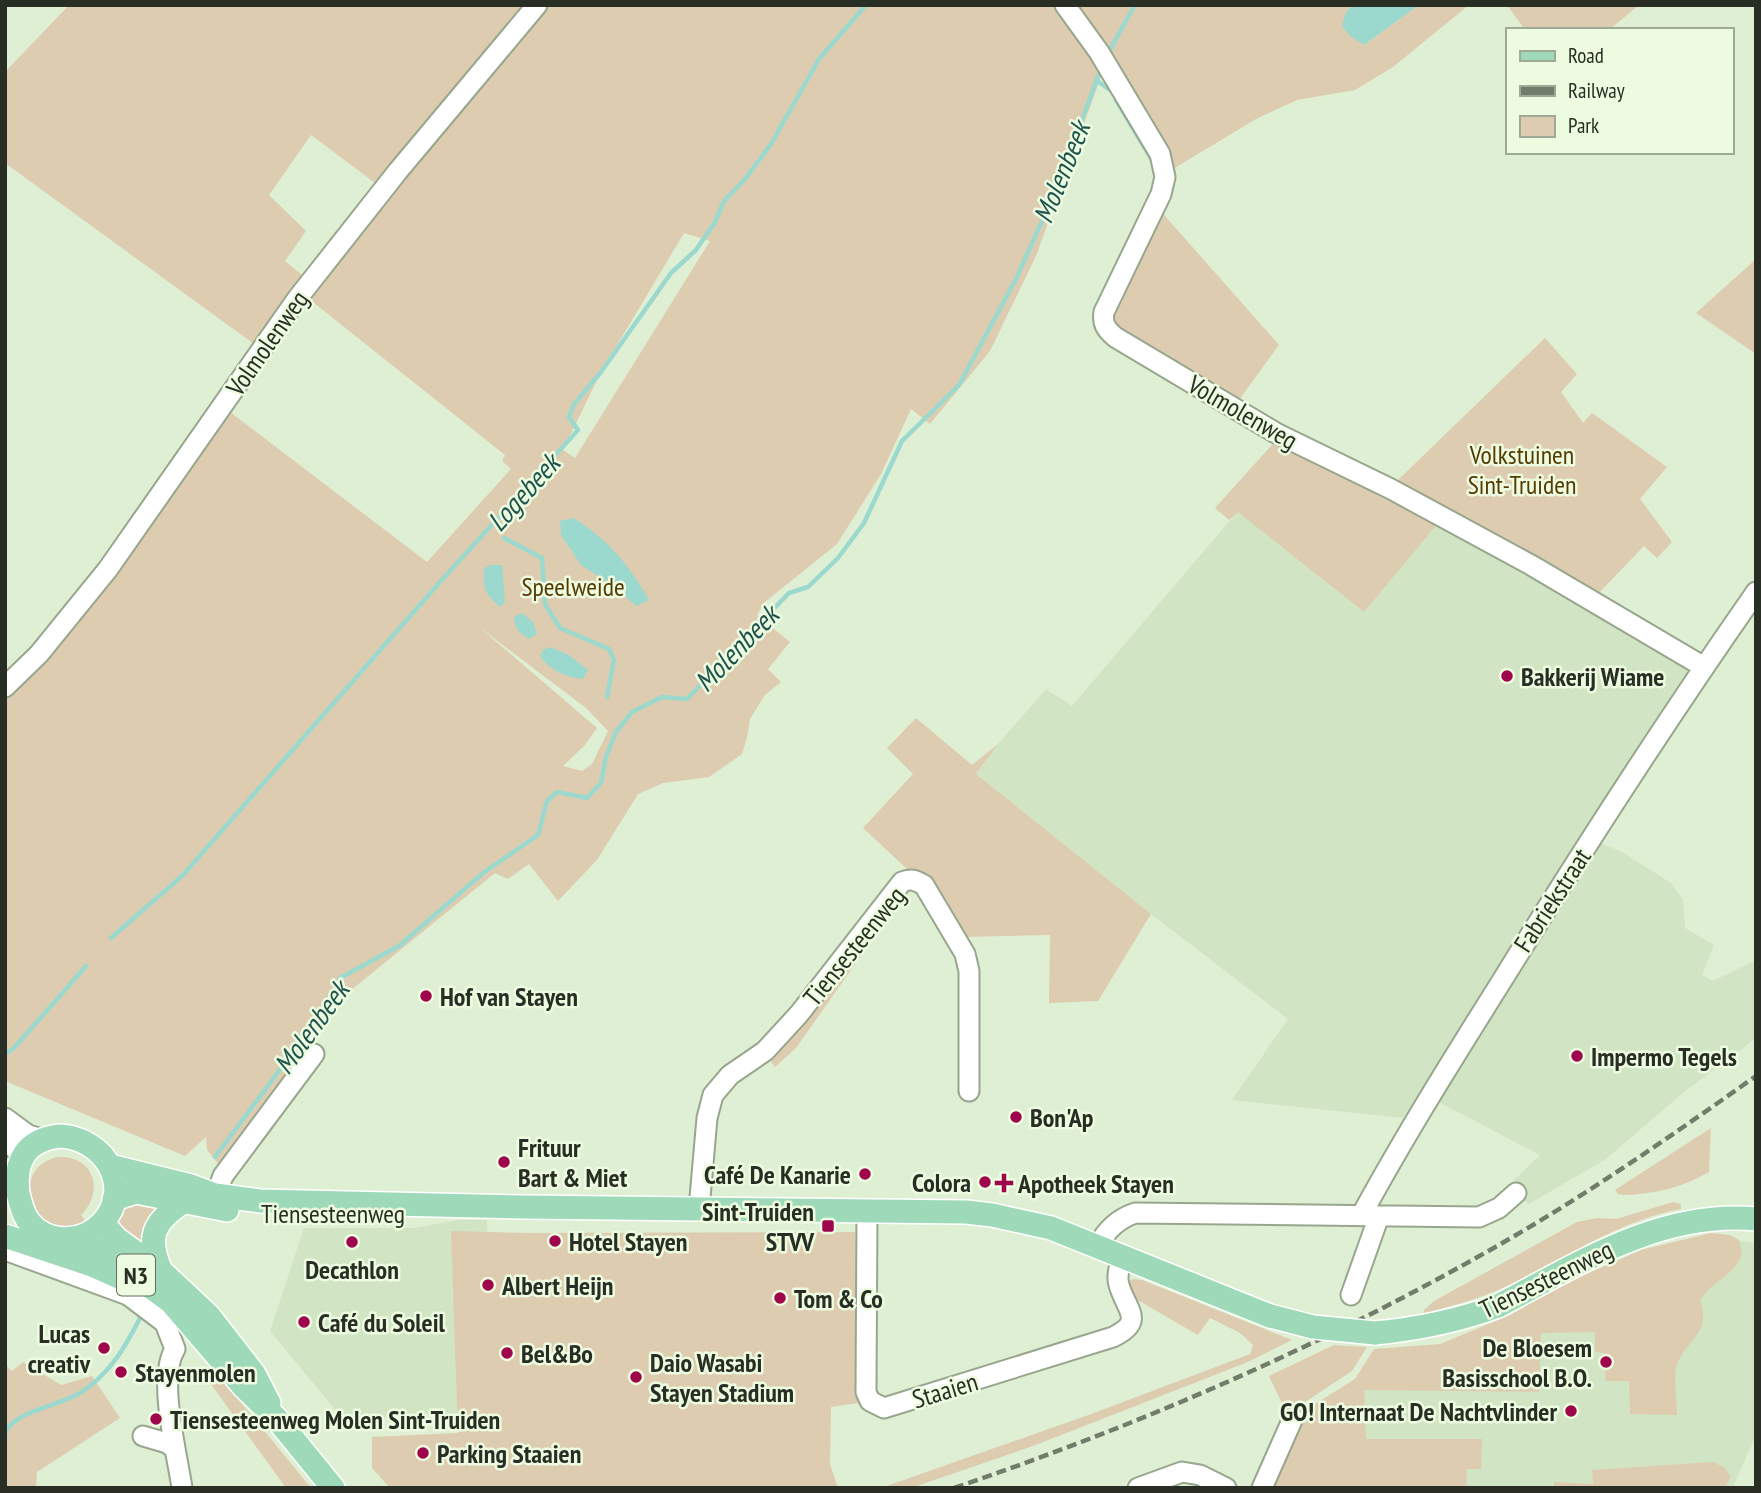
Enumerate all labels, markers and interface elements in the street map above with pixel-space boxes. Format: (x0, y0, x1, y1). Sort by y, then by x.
legend (1506, 28, 1733, 154)
text: Road (1568, 42, 1604, 69)
text: Railway (1568, 77, 1625, 104)
text: Park (1568, 112, 1599, 139)
water label: Molenbeek (1024, 113, 1099, 228)
street label: Volmolenweg (218, 284, 315, 403)
street label: Volmolenweg (1181, 367, 1304, 457)
park label: Volkstuinen Sint-Truiden (1468, 438, 1576, 501)
water label: Logebeek (478, 443, 570, 539)
park label: Speelweide (521, 570, 625, 603)
water label: Molenbeek (686, 595, 788, 699)
place label: Bakkerij Wiame (1521, 660, 1664, 693)
marker: Bakkerij Wiame (1499, 668, 1515, 684)
street label: Fabriekstraat (1506, 842, 1598, 958)
street label: Tiensesteenweg (796, 880, 912, 1012)
water label: Molenbeek (265, 971, 359, 1081)
place label: Hof van Stayen (440, 980, 578, 1013)
marker: Hof van Stayen (418, 988, 434, 1004)
place label: Impermo Tegels (1591, 1040, 1737, 1073)
marker: Impermo Tegels (1569, 1048, 1585, 1064)
place label: Bon'Ap (1030, 1101, 1094, 1134)
marker: Bon'Ap (1008, 1109, 1024, 1125)
place label: Frituur Bart & Miet (518, 1131, 628, 1194)
marker: Frituur Bart & Miet (496, 1154, 512, 1170)
place label: Café De Kanarie (704, 1158, 851, 1191)
marker: Café De Kanarie (857, 1166, 873, 1182)
place label: Colora (912, 1166, 971, 1199)
place label: Apotheek Stayen (1017, 1167, 1174, 1200)
marker: Colora (977, 1174, 993, 1190)
marker: Apotheek Stayen (996, 1175, 1012, 1191)
place label: Sint-Truiden STVV (702, 1195, 815, 1258)
street label: Tiensesteenweg (261, 1197, 405, 1230)
marker: Sint-Truiden STVV (820, 1218, 836, 1234)
place label: Hotel Stayen (569, 1225, 688, 1258)
marker: Hotel Stayen (547, 1233, 563, 1249)
street label: Tiensesteenweg (1474, 1233, 1618, 1325)
marker: Decathlon (344, 1234, 360, 1250)
place label: Decathlon (305, 1253, 399, 1286)
road number: N3 (117, 1254, 155, 1296)
place label: Albert Heijn (501, 1269, 614, 1302)
marker: Albert Heijn (480, 1277, 496, 1293)
place label: Tom & Co (794, 1282, 883, 1315)
marker: Tom & Co (772, 1290, 788, 1306)
place label: Café du Soleil (318, 1306, 446, 1339)
marker: Café du Soleil (296, 1314, 312, 1330)
place label: Lucas creativ (28, 1317, 91, 1380)
place label: De Bloesem Basisschool B.O. (1442, 1331, 1592, 1394)
place label: Bel&Bo (521, 1337, 593, 1370)
marker: Lucas creativ (96, 1340, 112, 1356)
marker: Bel&Bo (499, 1345, 515, 1361)
place label: Daio Wasabi Stayen Stadium (650, 1346, 794, 1409)
marker: De Bloesem Basisschool B.O. (1598, 1354, 1614, 1370)
place label: Stayenmolen (135, 1356, 256, 1389)
marker: Stayenmolen (113, 1364, 129, 1380)
street label: Staaien (908, 1364, 982, 1416)
marker: Daio Wasabi Stayen Stadium (628, 1369, 644, 1385)
place label: GO! Internaat De Nachtvlinder (1280, 1395, 1557, 1428)
place label: Tiensesteenweg Molen Sint-Truiden (170, 1403, 500, 1436)
marker: GO! Internaat De Nachtvlinder (1563, 1403, 1579, 1419)
marker: Tiensesteenweg Molen Sint-Truiden (148, 1411, 164, 1427)
place label: Parking Staaien (437, 1437, 581, 1470)
marker: Parking Staaien (415, 1445, 431, 1461)

